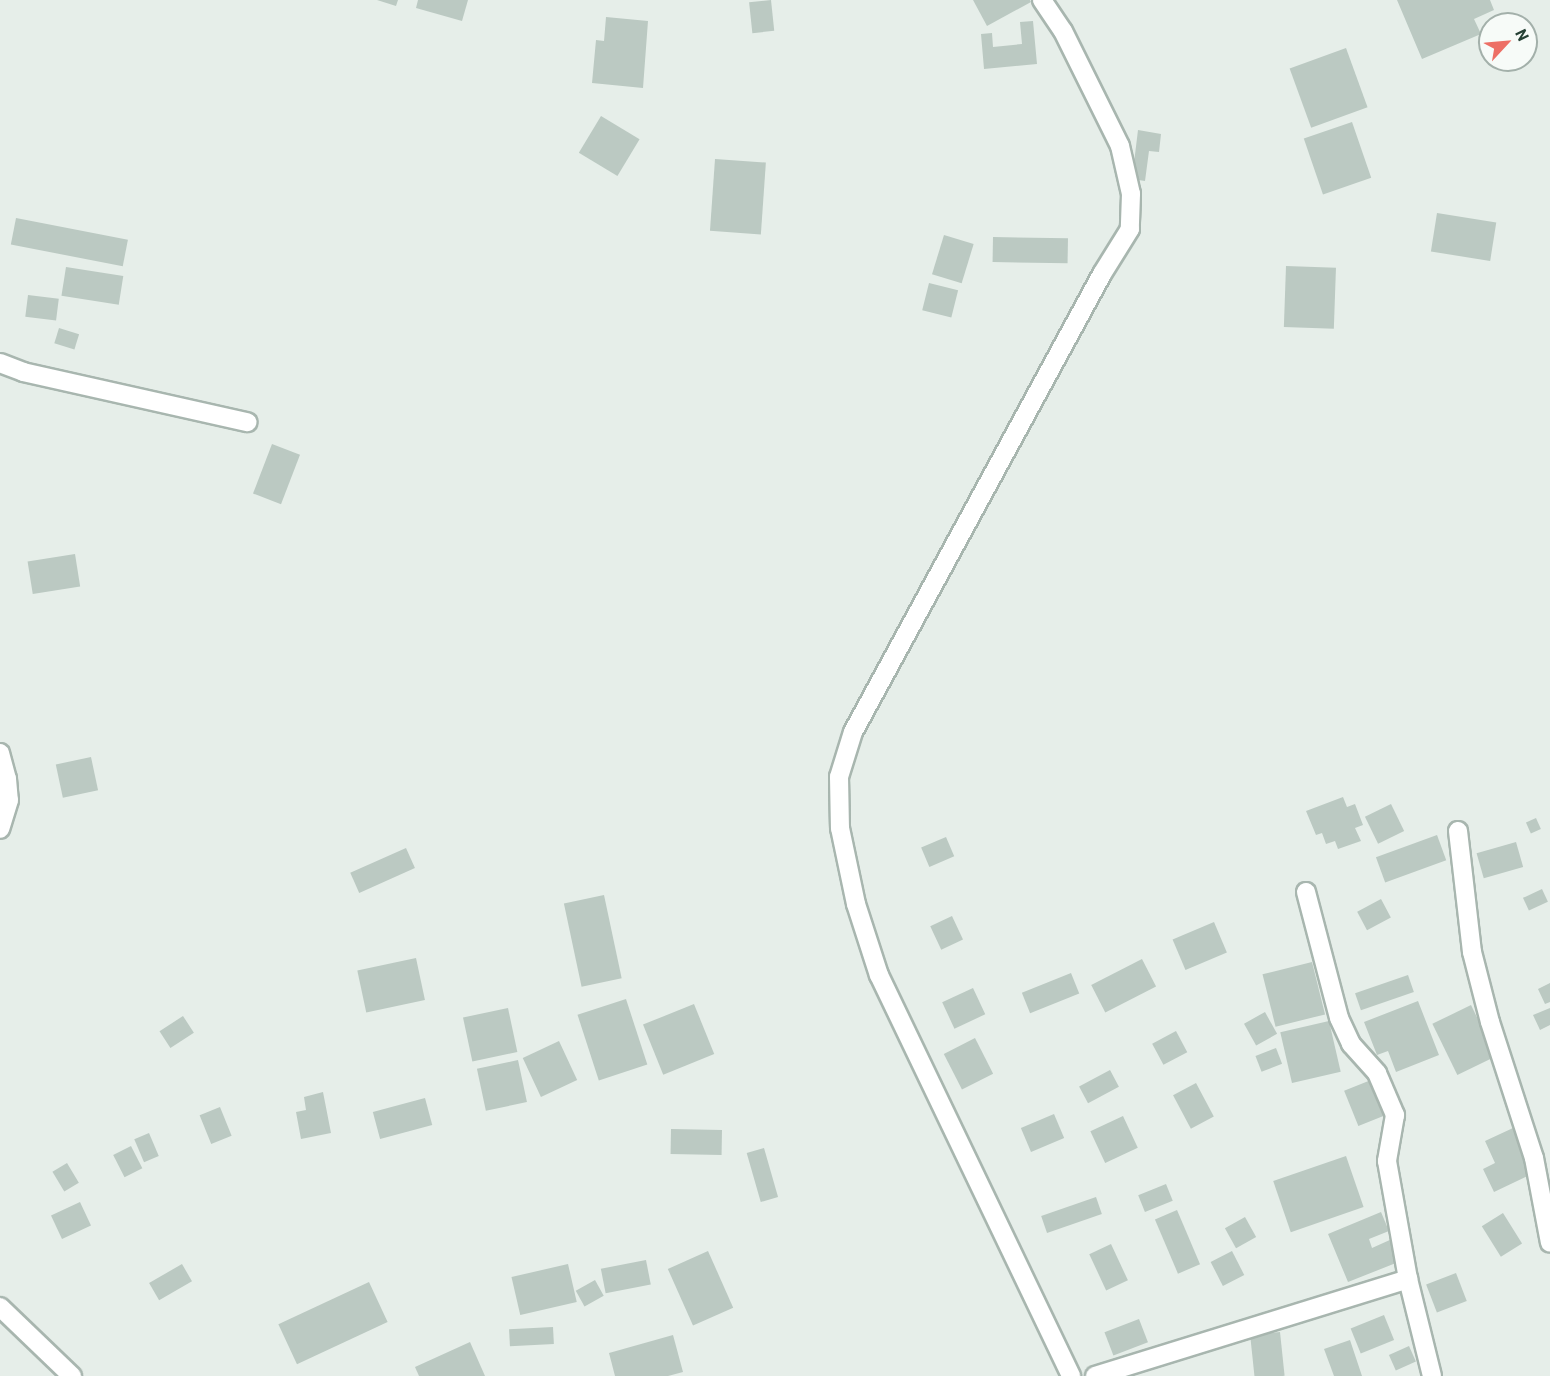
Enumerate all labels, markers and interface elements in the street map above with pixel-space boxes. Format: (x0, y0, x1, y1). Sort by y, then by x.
north arrow (1478, 12, 1538, 72)
text: N (1512, 26, 1534, 44)

